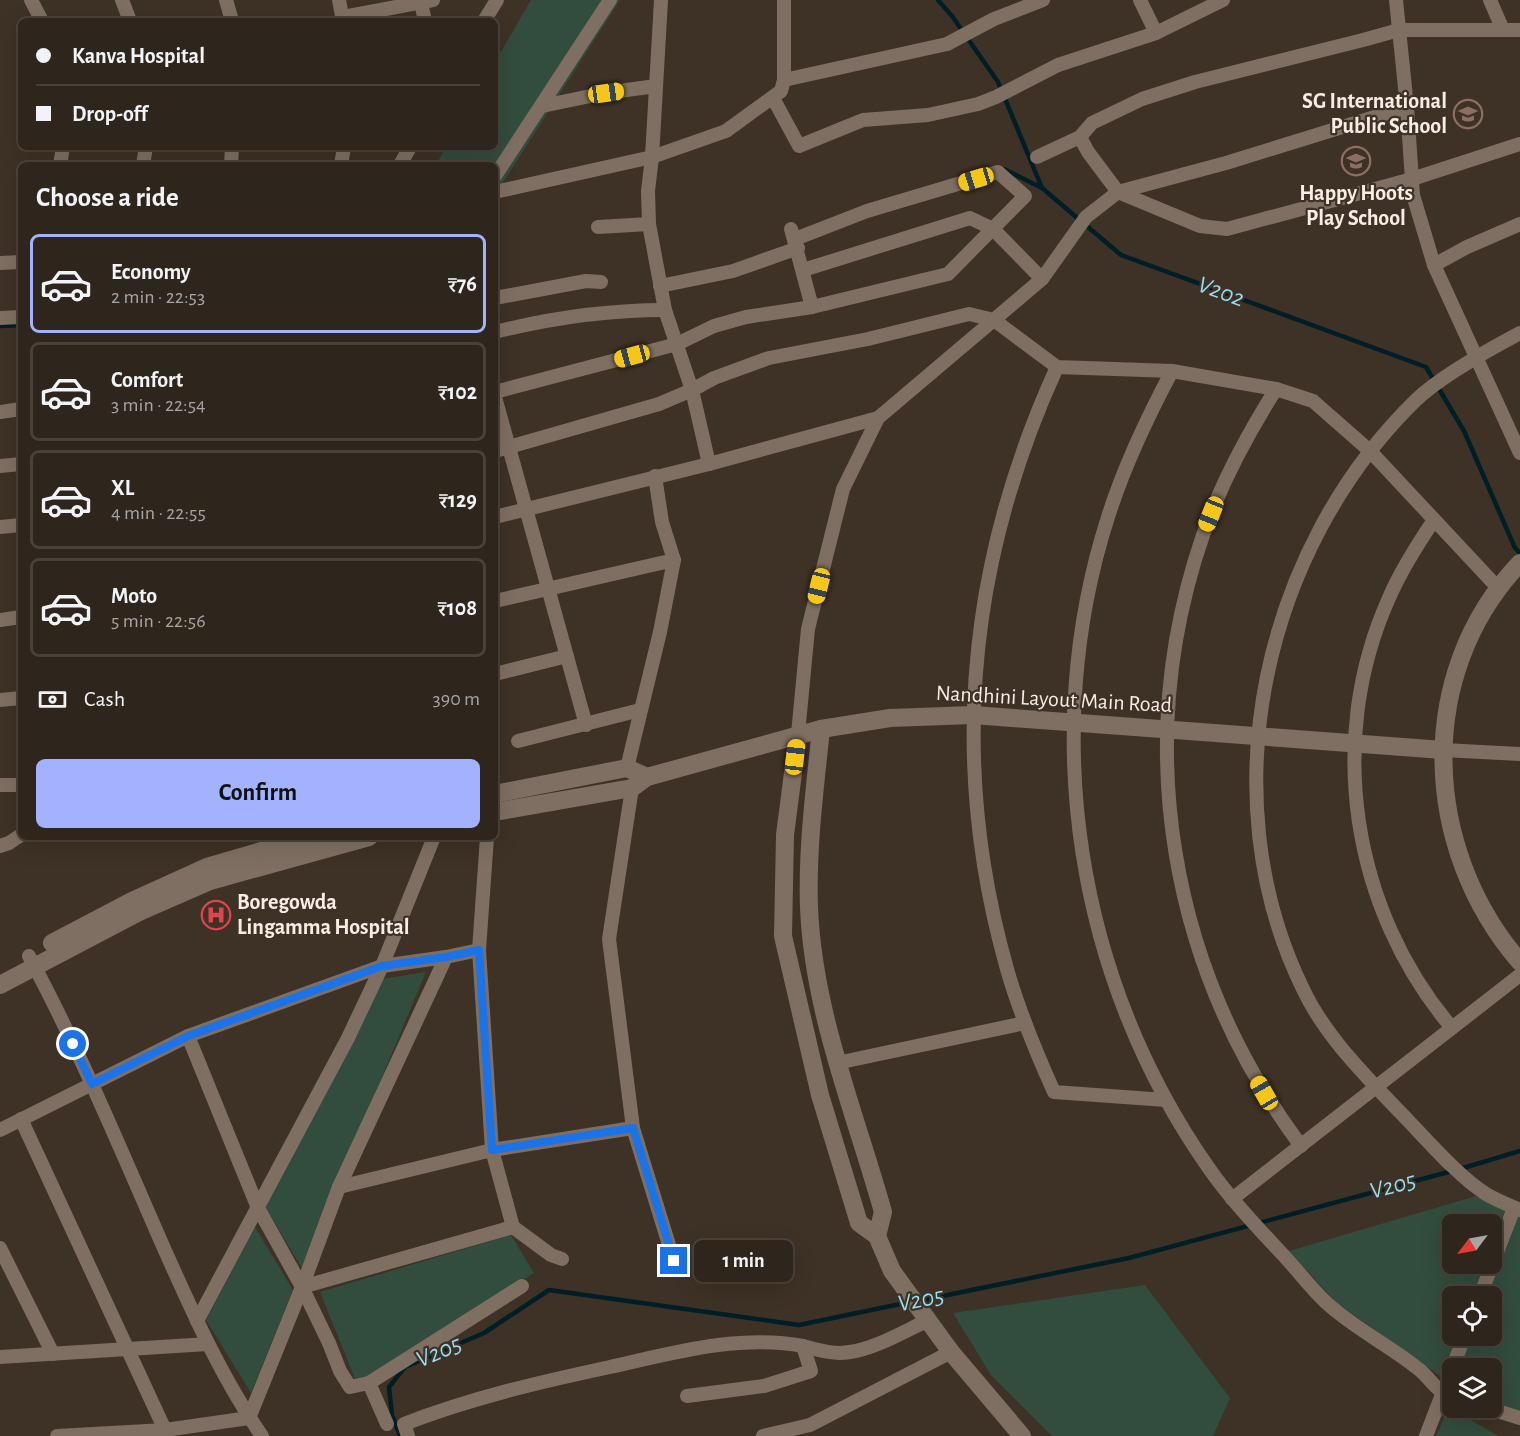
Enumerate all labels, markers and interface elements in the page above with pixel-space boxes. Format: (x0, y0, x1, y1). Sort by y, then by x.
text: Kanva Hospital (72, 45, 205, 67)
car (587, 82, 625, 104)
place label: SG International Public School (1302, 90, 1447, 137)
school or university icon: SG International Public School (1452, 98, 1484, 130)
text: Drop-off (72, 103, 148, 125)
school or university icon: Happy Hoots Play School (1340, 145, 1372, 177)
car (956, 165, 996, 193)
place label: Happy Hoots Play School (1299, 182, 1413, 230)
text: Choose a ride (36, 184, 179, 211)
icon: car (39, 257, 93, 311)
text: Economy (111, 261, 191, 283)
text: ₹76 (448, 273, 477, 295)
water label: V202 (1195, 273, 1247, 311)
text: 2 min · 22:53 (111, 287, 205, 307)
car (612, 343, 652, 369)
icon: car (39, 365, 93, 419)
text: Comfort (111, 369, 183, 391)
text: ₹102 (438, 381, 477, 403)
text: 3 min · 22:54 (111, 395, 206, 415)
icon: car (39, 473, 93, 527)
text: XL (111, 477, 134, 499)
text: ₹129 (439, 489, 477, 511)
car (1196, 494, 1226, 534)
text: 4 min · 22:55 (111, 503, 206, 523)
car (806, 566, 832, 606)
icon: car (39, 581, 93, 635)
text: Moto (111, 585, 157, 607)
text: ₹108 (438, 597, 477, 619)
text: 5 min · 22:56 (111, 611, 206, 631)
street label: Nandhini Layout Main Road (935, 682, 1173, 716)
icon: cash (36, 683, 69, 716)
text: Cash (84, 688, 125, 710)
text: 390 m (433, 689, 480, 709)
car (784, 738, 806, 776)
button: Confirm (36, 759, 480, 828)
place label: Boregowda Lingamma Hospital (237, 891, 410, 938)
hospital icon: Boregowda Lingamma Hospital (200, 899, 232, 931)
route start (59, 1030, 86, 1057)
car (1247, 1073, 1281, 1113)
water label: V205 (1367, 1168, 1419, 1204)
north arrow (1442, 1214, 1502, 1274)
map controls (1442, 1214, 1502, 1418)
callout: 1 min (695, 1240, 794, 1282)
route end (660, 1247, 687, 1274)
text: 1 min (722, 1251, 765, 1271)
water label: V205 (896, 1284, 946, 1316)
button: locate (1442, 1286, 1502, 1346)
water label: V205 (413, 1332, 465, 1372)
button: layers (1442, 1358, 1502, 1418)

